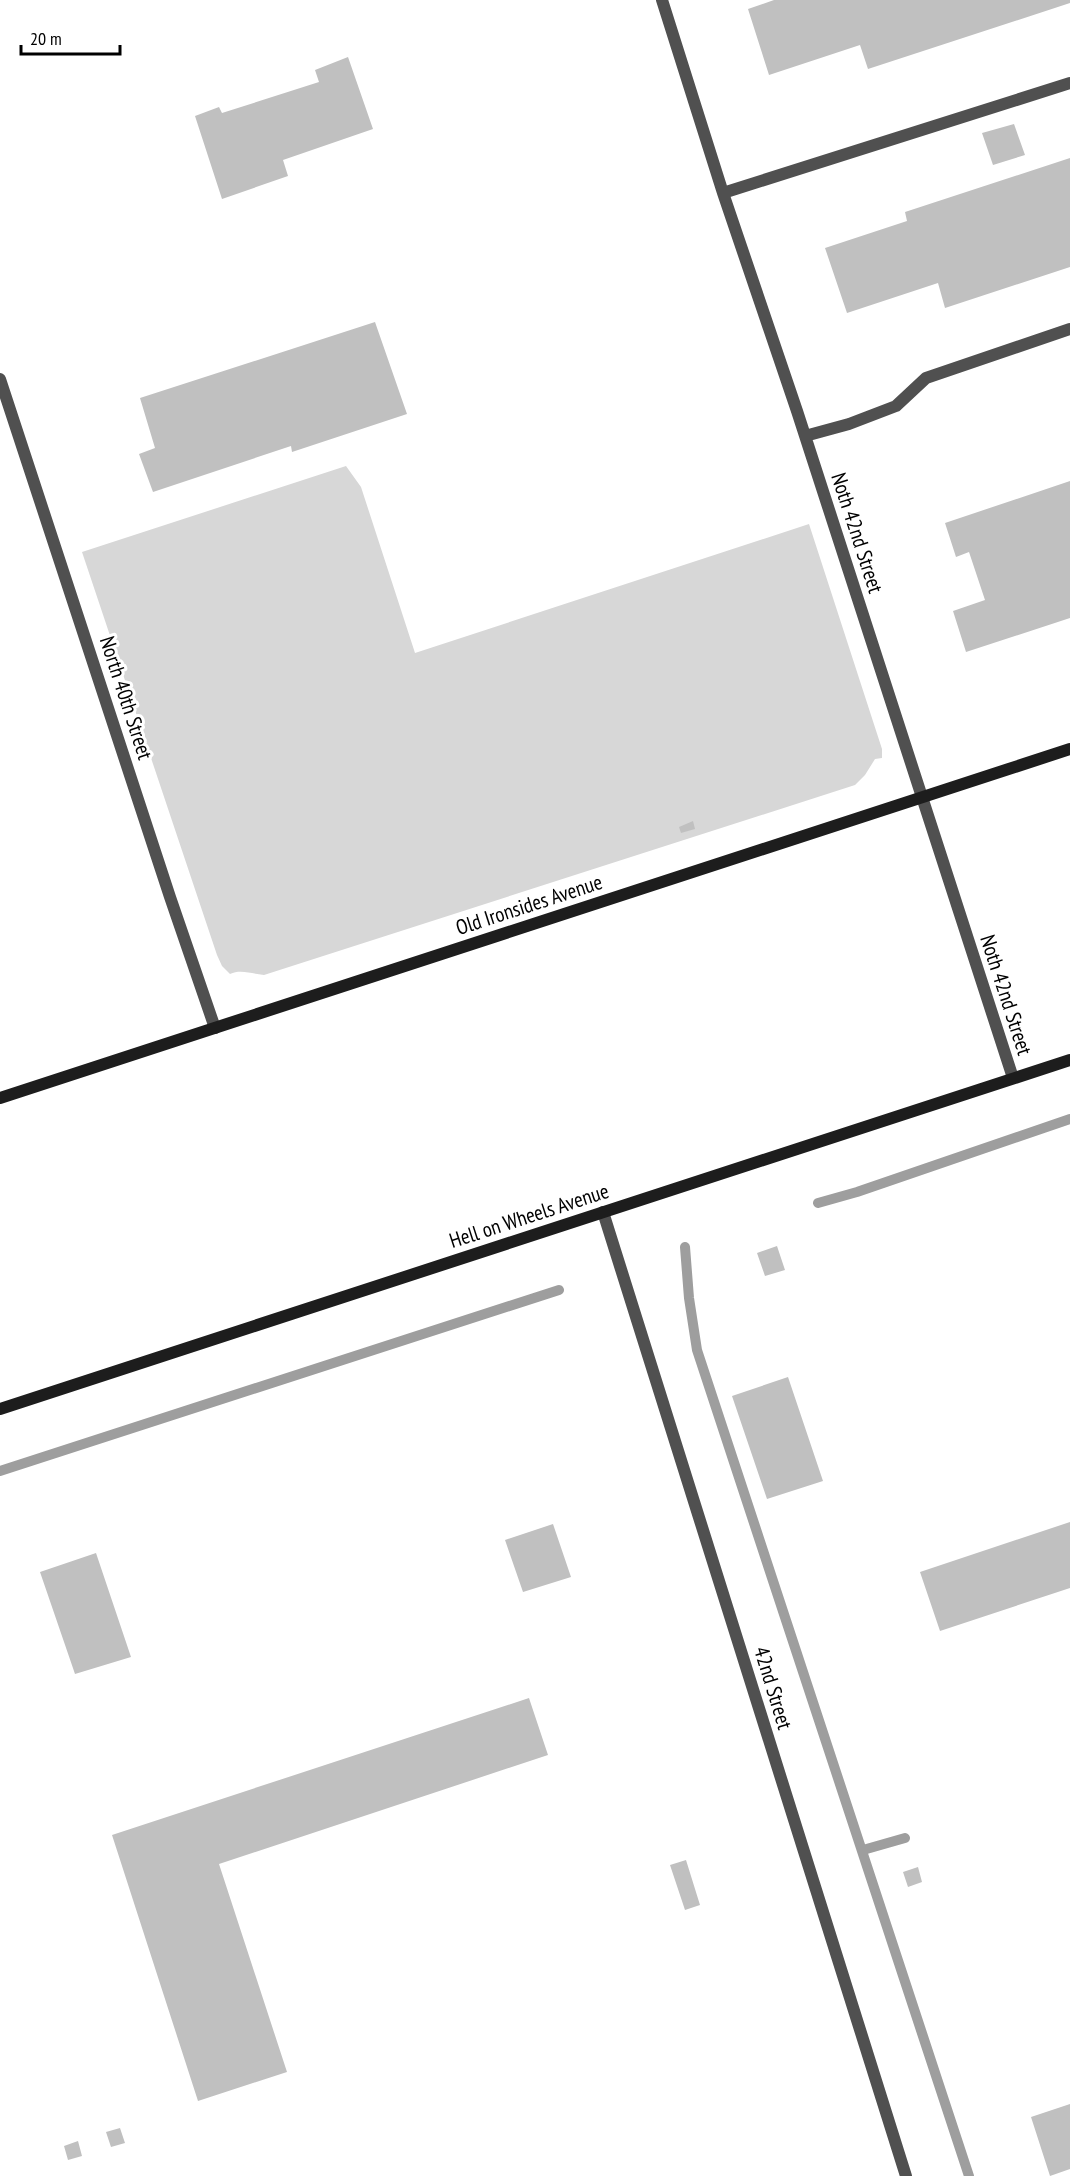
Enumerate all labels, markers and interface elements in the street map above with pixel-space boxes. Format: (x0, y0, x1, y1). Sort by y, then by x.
scale bar (21, 18, 120, 56)
text: 20 m (30, 27, 62, 50)
street label: Noth 42nd Street (825, 469, 890, 597)
street label: North 40th Street (94, 633, 159, 763)
street label: Old Ironsides Avenue (452, 868, 605, 941)
street label: Noth 42nd Street (974, 931, 1039, 1059)
street label: Hell on Wheels Avenue (446, 1177, 612, 1254)
street label: 42nd Street (748, 1643, 799, 1733)

